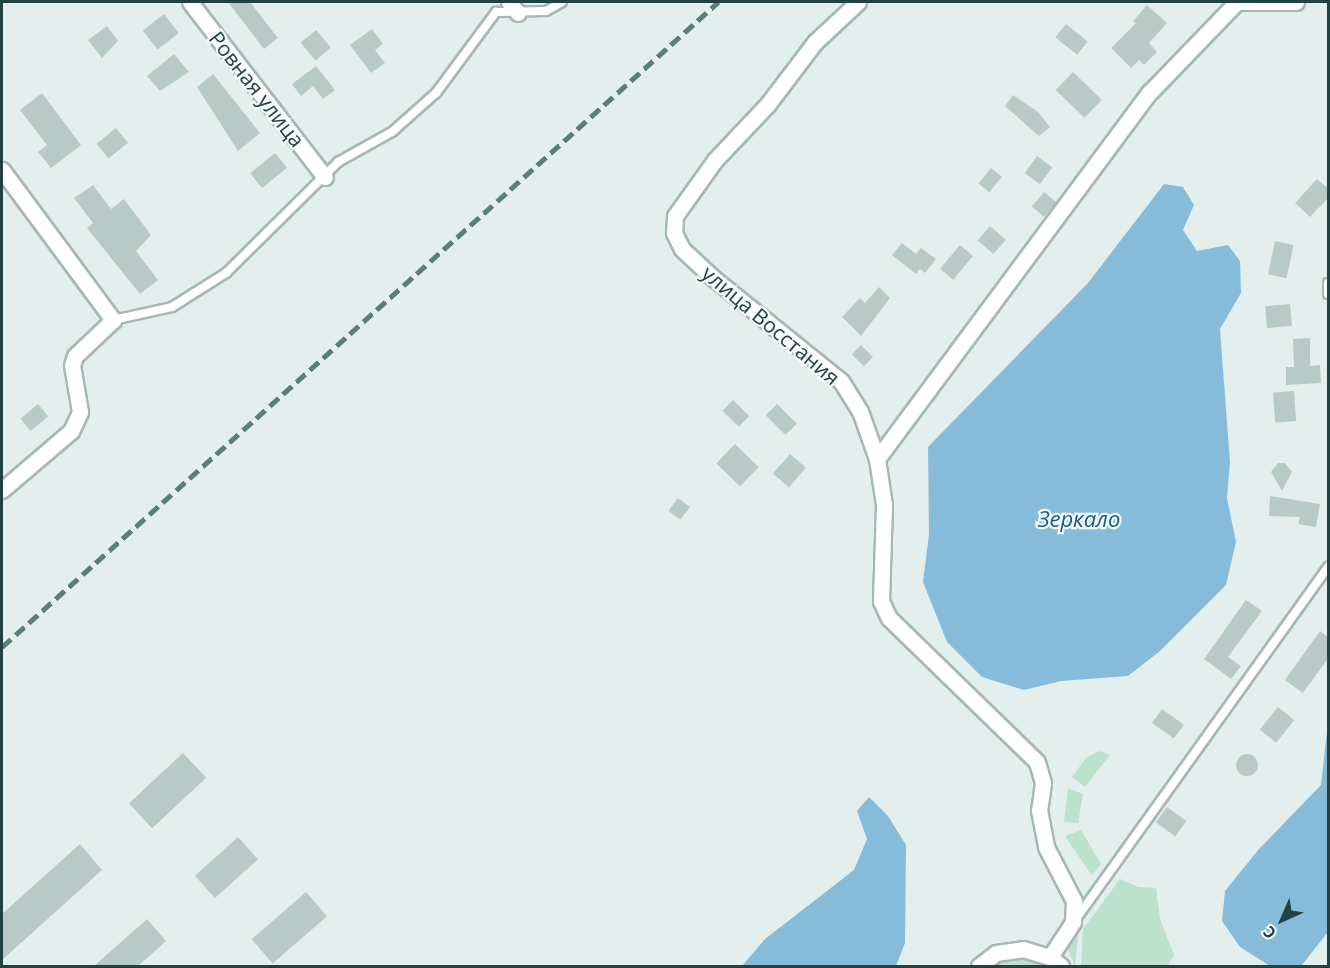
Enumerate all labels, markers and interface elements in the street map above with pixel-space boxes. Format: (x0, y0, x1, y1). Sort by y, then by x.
street label: Ровная улица (204, 26, 310, 152)
street label: улица Восстания (697, 260, 845, 390)
water label: Зеркало (1038, 506, 1120, 532)
north arrow (1252, 890, 1312, 950)
text: С (1258, 921, 1281, 944)

